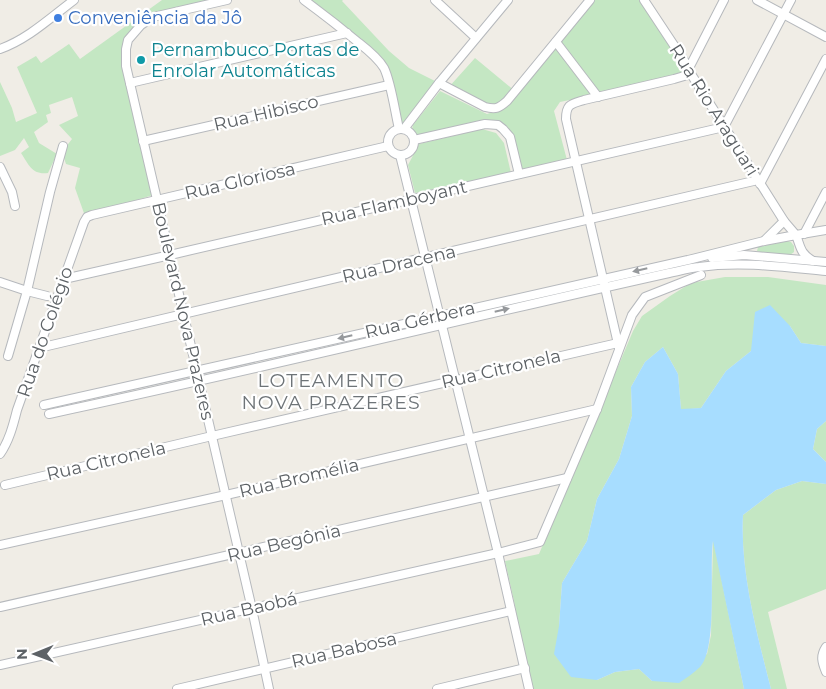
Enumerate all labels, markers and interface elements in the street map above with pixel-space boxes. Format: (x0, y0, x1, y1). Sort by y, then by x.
place label: Conveniência da Jô (68, 7, 242, 29)
marker: Conveniência da Jô (52, 12, 64, 24)
place label: Pernambuco Portas de Enrolar Automáticas (151, 39, 360, 82)
street label: Rua Rio Araguari (665, 40, 763, 180)
marker: Pernambuco Portas de Enrolar Automáticas (135, 54, 147, 66)
street label: Rua Hibisco (211, 90, 321, 136)
street label: Rua Gloriosa (182, 158, 298, 204)
street label: Rua Flamboyant (319, 176, 469, 230)
street label: Boulevard Nova Prazeres (147, 200, 219, 422)
street label: Rua Dracena (340, 240, 458, 288)
street label: Rua do Colégio (12, 264, 78, 400)
one-way arrow (633, 266, 648, 274)
street label: Rua Gérbera (363, 297, 477, 343)
one-way arrow (495, 306, 510, 314)
one-way arrow (337, 334, 353, 342)
street label: Rua Citronela (439, 345, 563, 393)
district label: LOTEAMENTO NOVA PRAZERES (241, 369, 421, 414)
street label: Rua Citronela (44, 437, 168, 485)
street label: Rua Bromélia (237, 453, 361, 503)
street label: Rua Begônia (225, 519, 343, 567)
street label: Rua Baobá (198, 587, 300, 631)
street label: Rua Babosa (289, 627, 399, 673)
north arrow (10, 629, 60, 679)
text: N (13, 648, 31, 660)

